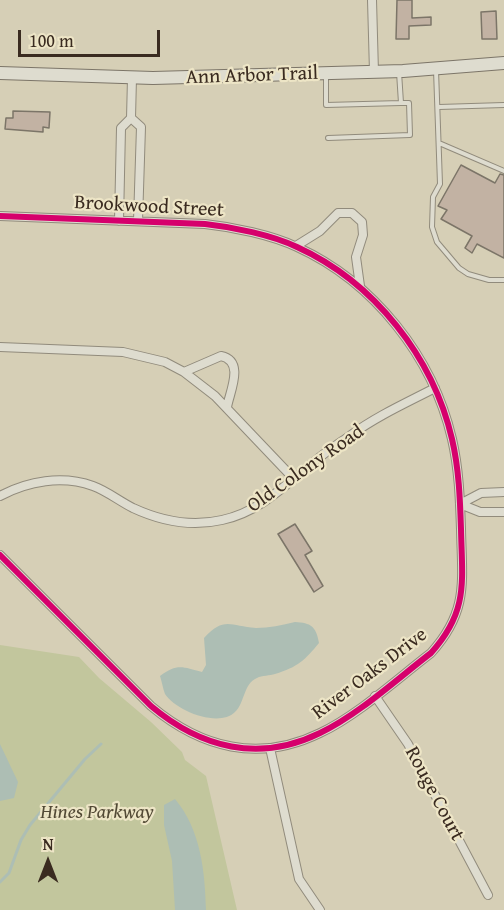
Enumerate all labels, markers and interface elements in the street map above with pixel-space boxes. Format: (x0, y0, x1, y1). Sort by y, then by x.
scale bar (21, 18, 164, 56)
text: 100 m (29, 27, 74, 54)
street label: Ann Arbor Trail (185, 62, 319, 90)
street label: Brookwood Street (74, 191, 224, 223)
street label: Old Colony Road (243, 420, 369, 518)
street label: River Oaks Drive (308, 623, 432, 725)
street label: Rouge Court (399, 743, 469, 845)
park label: Hines Parkway (40, 801, 154, 825)
north arrow (18, 832, 78, 892)
text: N (43, 832, 53, 856)

